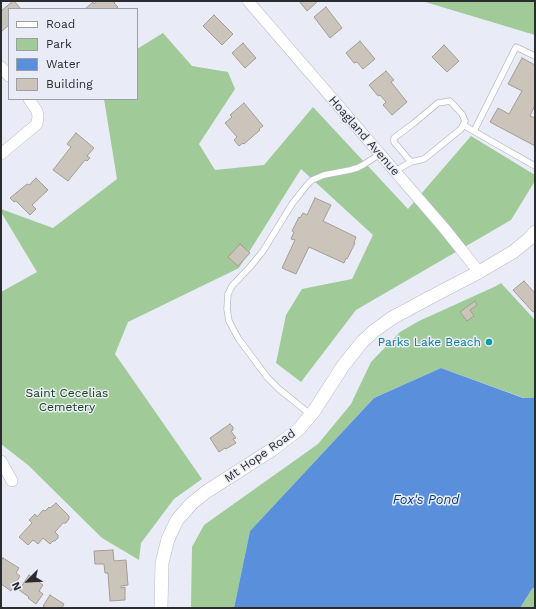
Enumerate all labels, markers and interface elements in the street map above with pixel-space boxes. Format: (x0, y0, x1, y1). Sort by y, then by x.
legend (8, 8, 138, 100)
text: Road (46, 17, 75, 31)
text: Park (46, 37, 72, 51)
text: Water (46, 57, 80, 71)
text: Building (46, 77, 93, 91)
street label: Hoagland Avenue (325, 93, 403, 179)
place label: Parks Lake Beach (378, 335, 481, 349)
marker: Parks Lake Beach (484, 337, 494, 347)
park label: Saint Cecelias Cemetery (26, 386, 108, 414)
street label: Mt Hope Road (222, 426, 298, 486)
water label: Fox's Pond (393, 492, 459, 508)
north arrow (8, 561, 48, 601)
text: N (9, 580, 24, 592)

